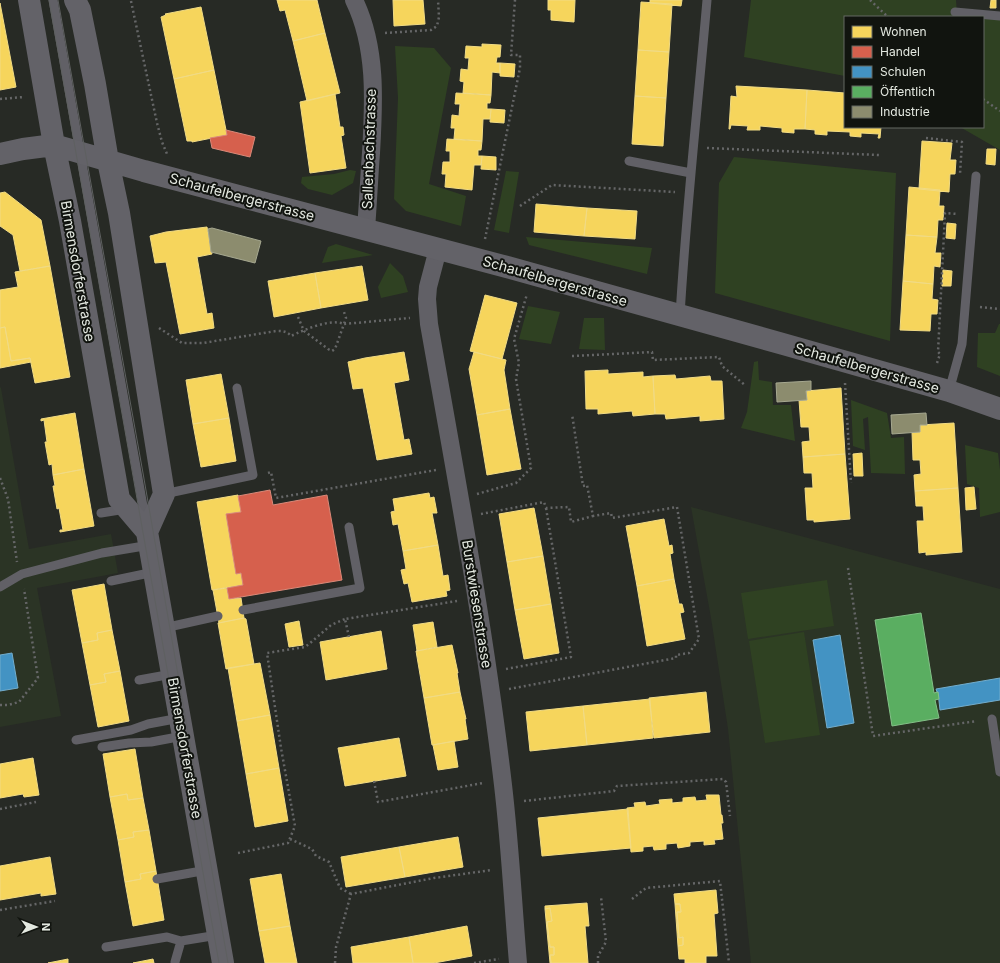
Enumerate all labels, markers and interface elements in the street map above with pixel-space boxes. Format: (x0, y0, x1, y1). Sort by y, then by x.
legend (844, 16, 984, 128)
text: Wohnen (880, 24, 927, 39)
text: Handel (880, 44, 920, 59)
text: Schulen (880, 64, 926, 79)
text: Öffentlich (880, 84, 935, 99)
street label: Sallenbachstrasse (358, 88, 379, 210)
text: Industrie (880, 104, 930, 119)
street label: Schaufelbergerstrasse (168, 169, 317, 224)
street label: Birmensdorferstrasse (58, 199, 99, 343)
street label: Schaufelbergerstrasse (481, 252, 629, 309)
street label: Schaufelbergerstrasse (793, 339, 941, 396)
street label: Burstwiesenstrasse (459, 539, 496, 669)
street label: Birmensdorferstrasse (165, 676, 206, 820)
north arrow (16, 907, 56, 947)
text: N (39, 923, 53, 931)

